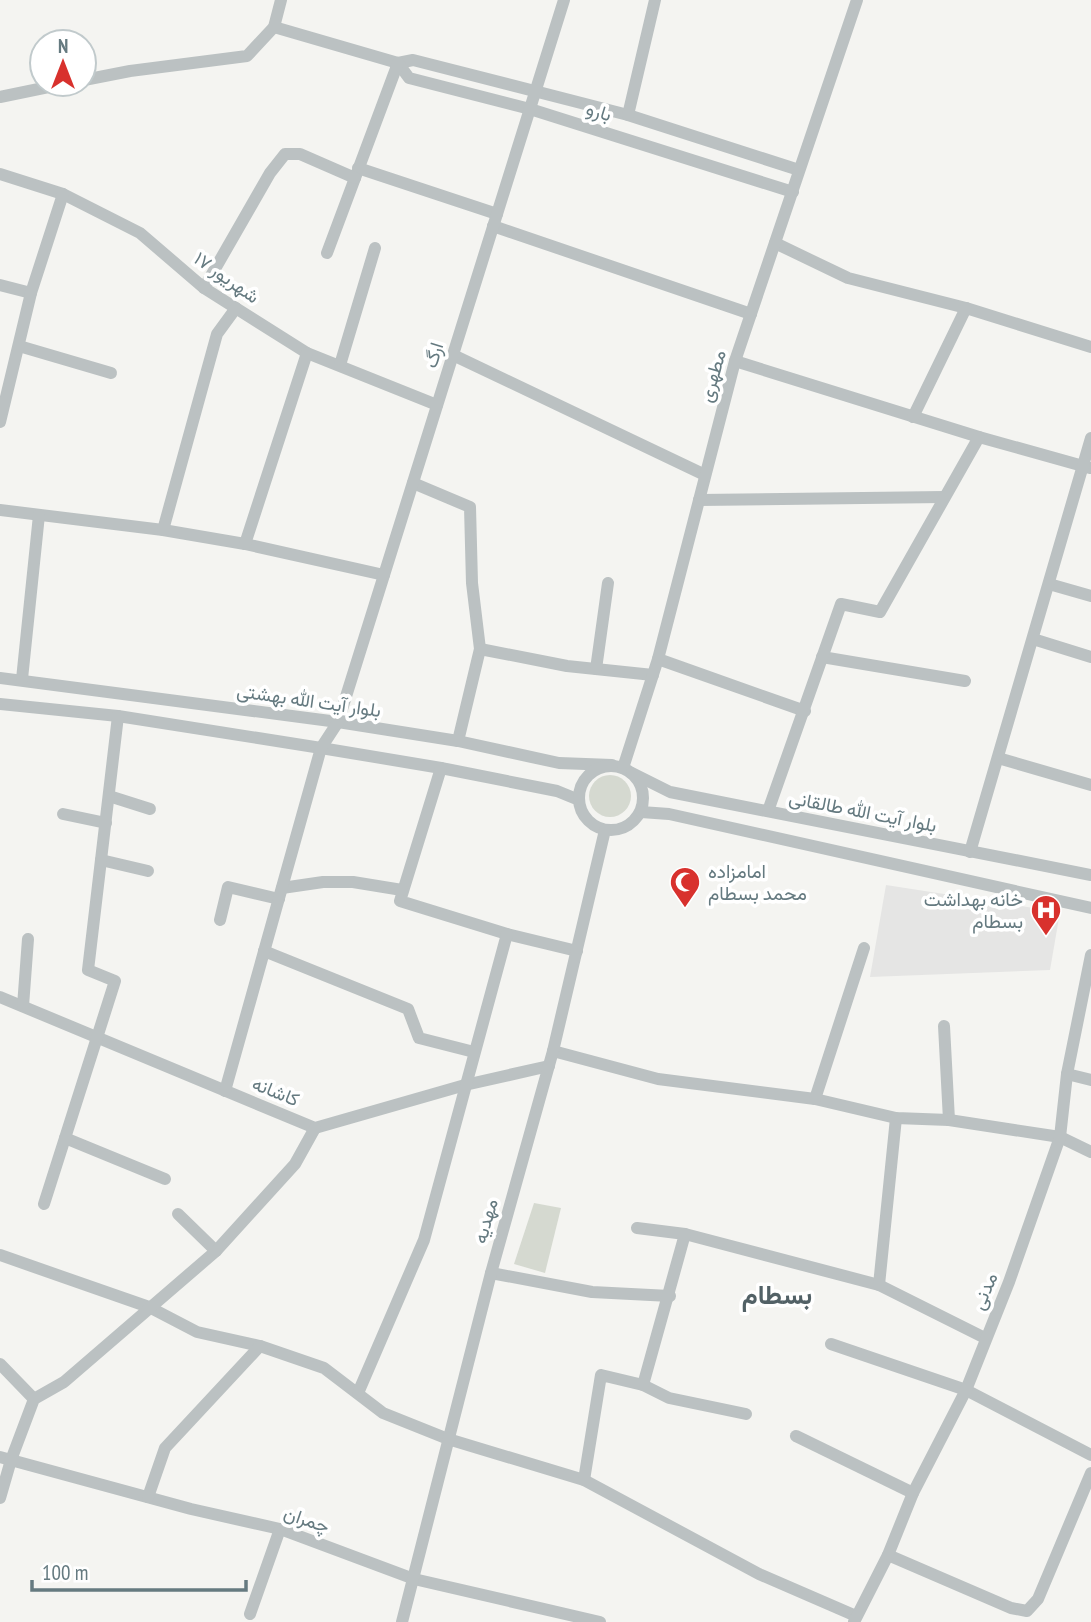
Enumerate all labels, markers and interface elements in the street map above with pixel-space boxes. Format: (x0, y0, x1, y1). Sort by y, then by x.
north arrow (28, 28, 98, 98)
text: N (58, 34, 68, 58)
street label: بارو (583, 96, 615, 126)
street label: ۱۷ شهریور (190, 246, 264, 308)
street label: ارگ (418, 339, 448, 371)
street label: مطهری (693, 347, 731, 405)
street label: بلوار آیت الله بهشتی (235, 678, 383, 722)
street label: بلوار آیت الله طالقانی (787, 785, 939, 837)
place label: امامزاده محمد بسطام (708, 859, 807, 906)
mosque icon: امامزاده محمد بسطام (668, 865, 702, 909)
place label: خانه بهداشت بسطام (924, 887, 1023, 934)
hospital icon: خانه بهداشت بسطام (1029, 893, 1063, 937)
street label: کاشانه (249, 1071, 303, 1111)
street label: مهدیه (467, 1196, 503, 1246)
street label: مدنی (966, 1269, 1002, 1313)
district label: بسطام (742, 1278, 812, 1312)
street label: چمران (280, 1500, 333, 1540)
scale bar (32, 1548, 245, 1592)
text: 100 m (42, 1559, 88, 1586)

